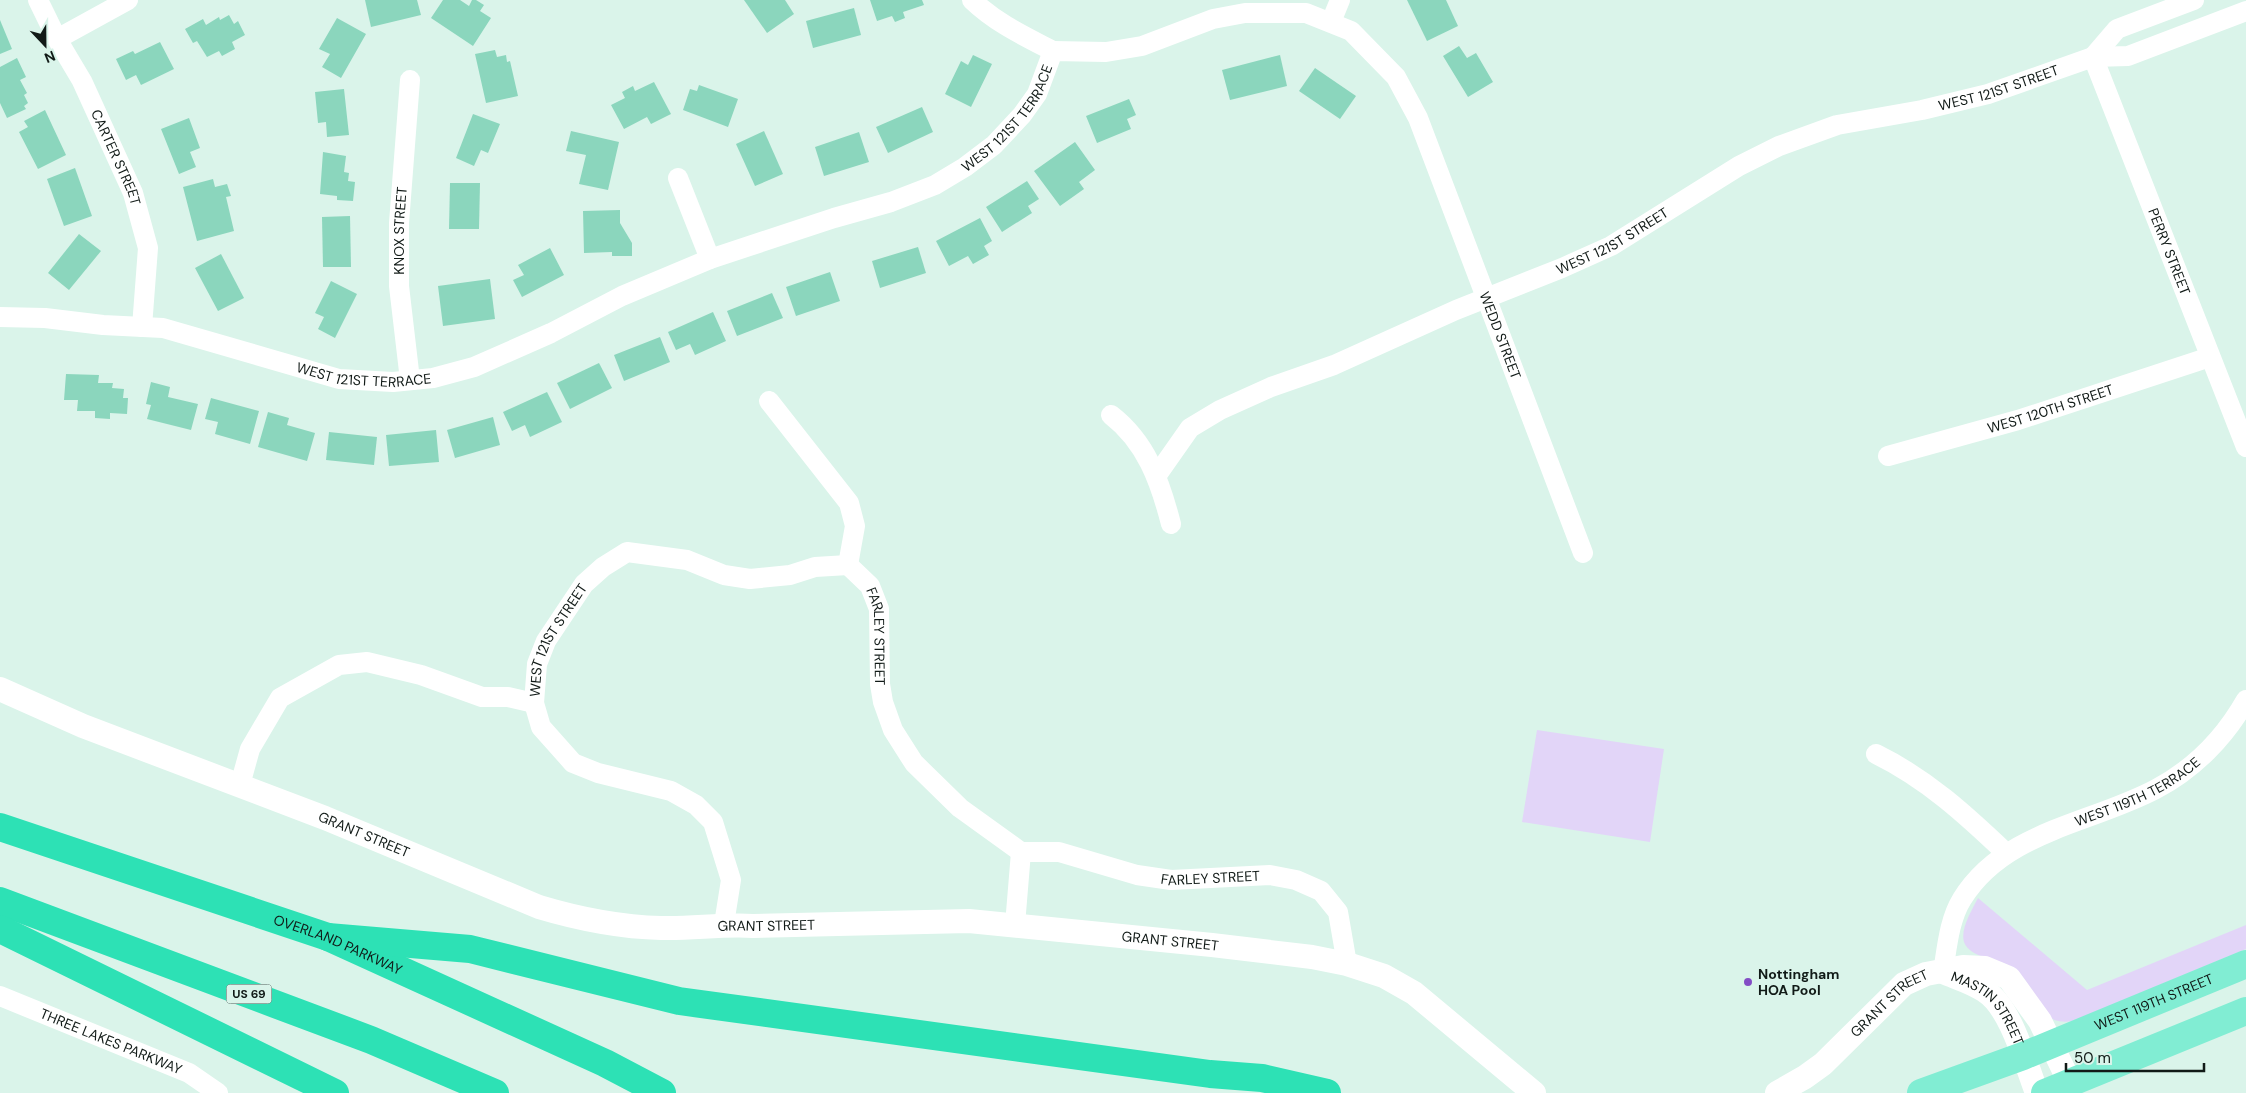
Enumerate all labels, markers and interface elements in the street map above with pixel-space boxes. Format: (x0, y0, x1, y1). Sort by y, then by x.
north arrow (20, 20, 70, 70)
text: N (42, 47, 58, 67)
street label: WEST 121ST STREET (1937, 61, 2061, 115)
street label: WEST 121ST TERRACE (958, 62, 1056, 176)
street label: CARTER STREET (87, 107, 145, 207)
street label: KNOX STREET (390, 186, 411, 275)
street label: WEST 121ST STREET (1553, 203, 1672, 278)
street label: PERRY STREET (2144, 205, 2195, 298)
street label: WEDD STREET (1476, 289, 1525, 382)
street label: WEST 121ST TERRACE (294, 358, 432, 391)
street label: WEST 120TH STREET (1985, 380, 2116, 437)
street label: WEST 121ST STREET (526, 580, 591, 697)
street label: FARLEY STREET (862, 585, 889, 686)
street label: WEST 119TH TERRACE (2072, 753, 2204, 830)
street label: GRANT STREET (316, 807, 413, 861)
street label: FARLEY STREET (1160, 867, 1261, 889)
street label: OVERLAND PARKWAY (271, 910, 405, 979)
street label: GRANT STREET (717, 916, 815, 935)
street label: GRANT STREET (1121, 927, 1220, 955)
place label: Nottingham HOA Pool (1758, 965, 1839, 999)
street label: GRANT STREET (1846, 965, 1931, 1041)
street label: MASTIN STREET (1948, 967, 2028, 1048)
street label: WEST 119TH STREET (2092, 969, 2216, 1035)
marker: Nottingham HOA Pool (1742, 976, 1754, 988)
road number: US 69 (226, 984, 272, 1004)
street label: THREE LAKES PARKWAY (38, 1004, 185, 1078)
scale bar (2066, 1040, 2204, 1072)
text: 50 m (2074, 1048, 2111, 1068)

